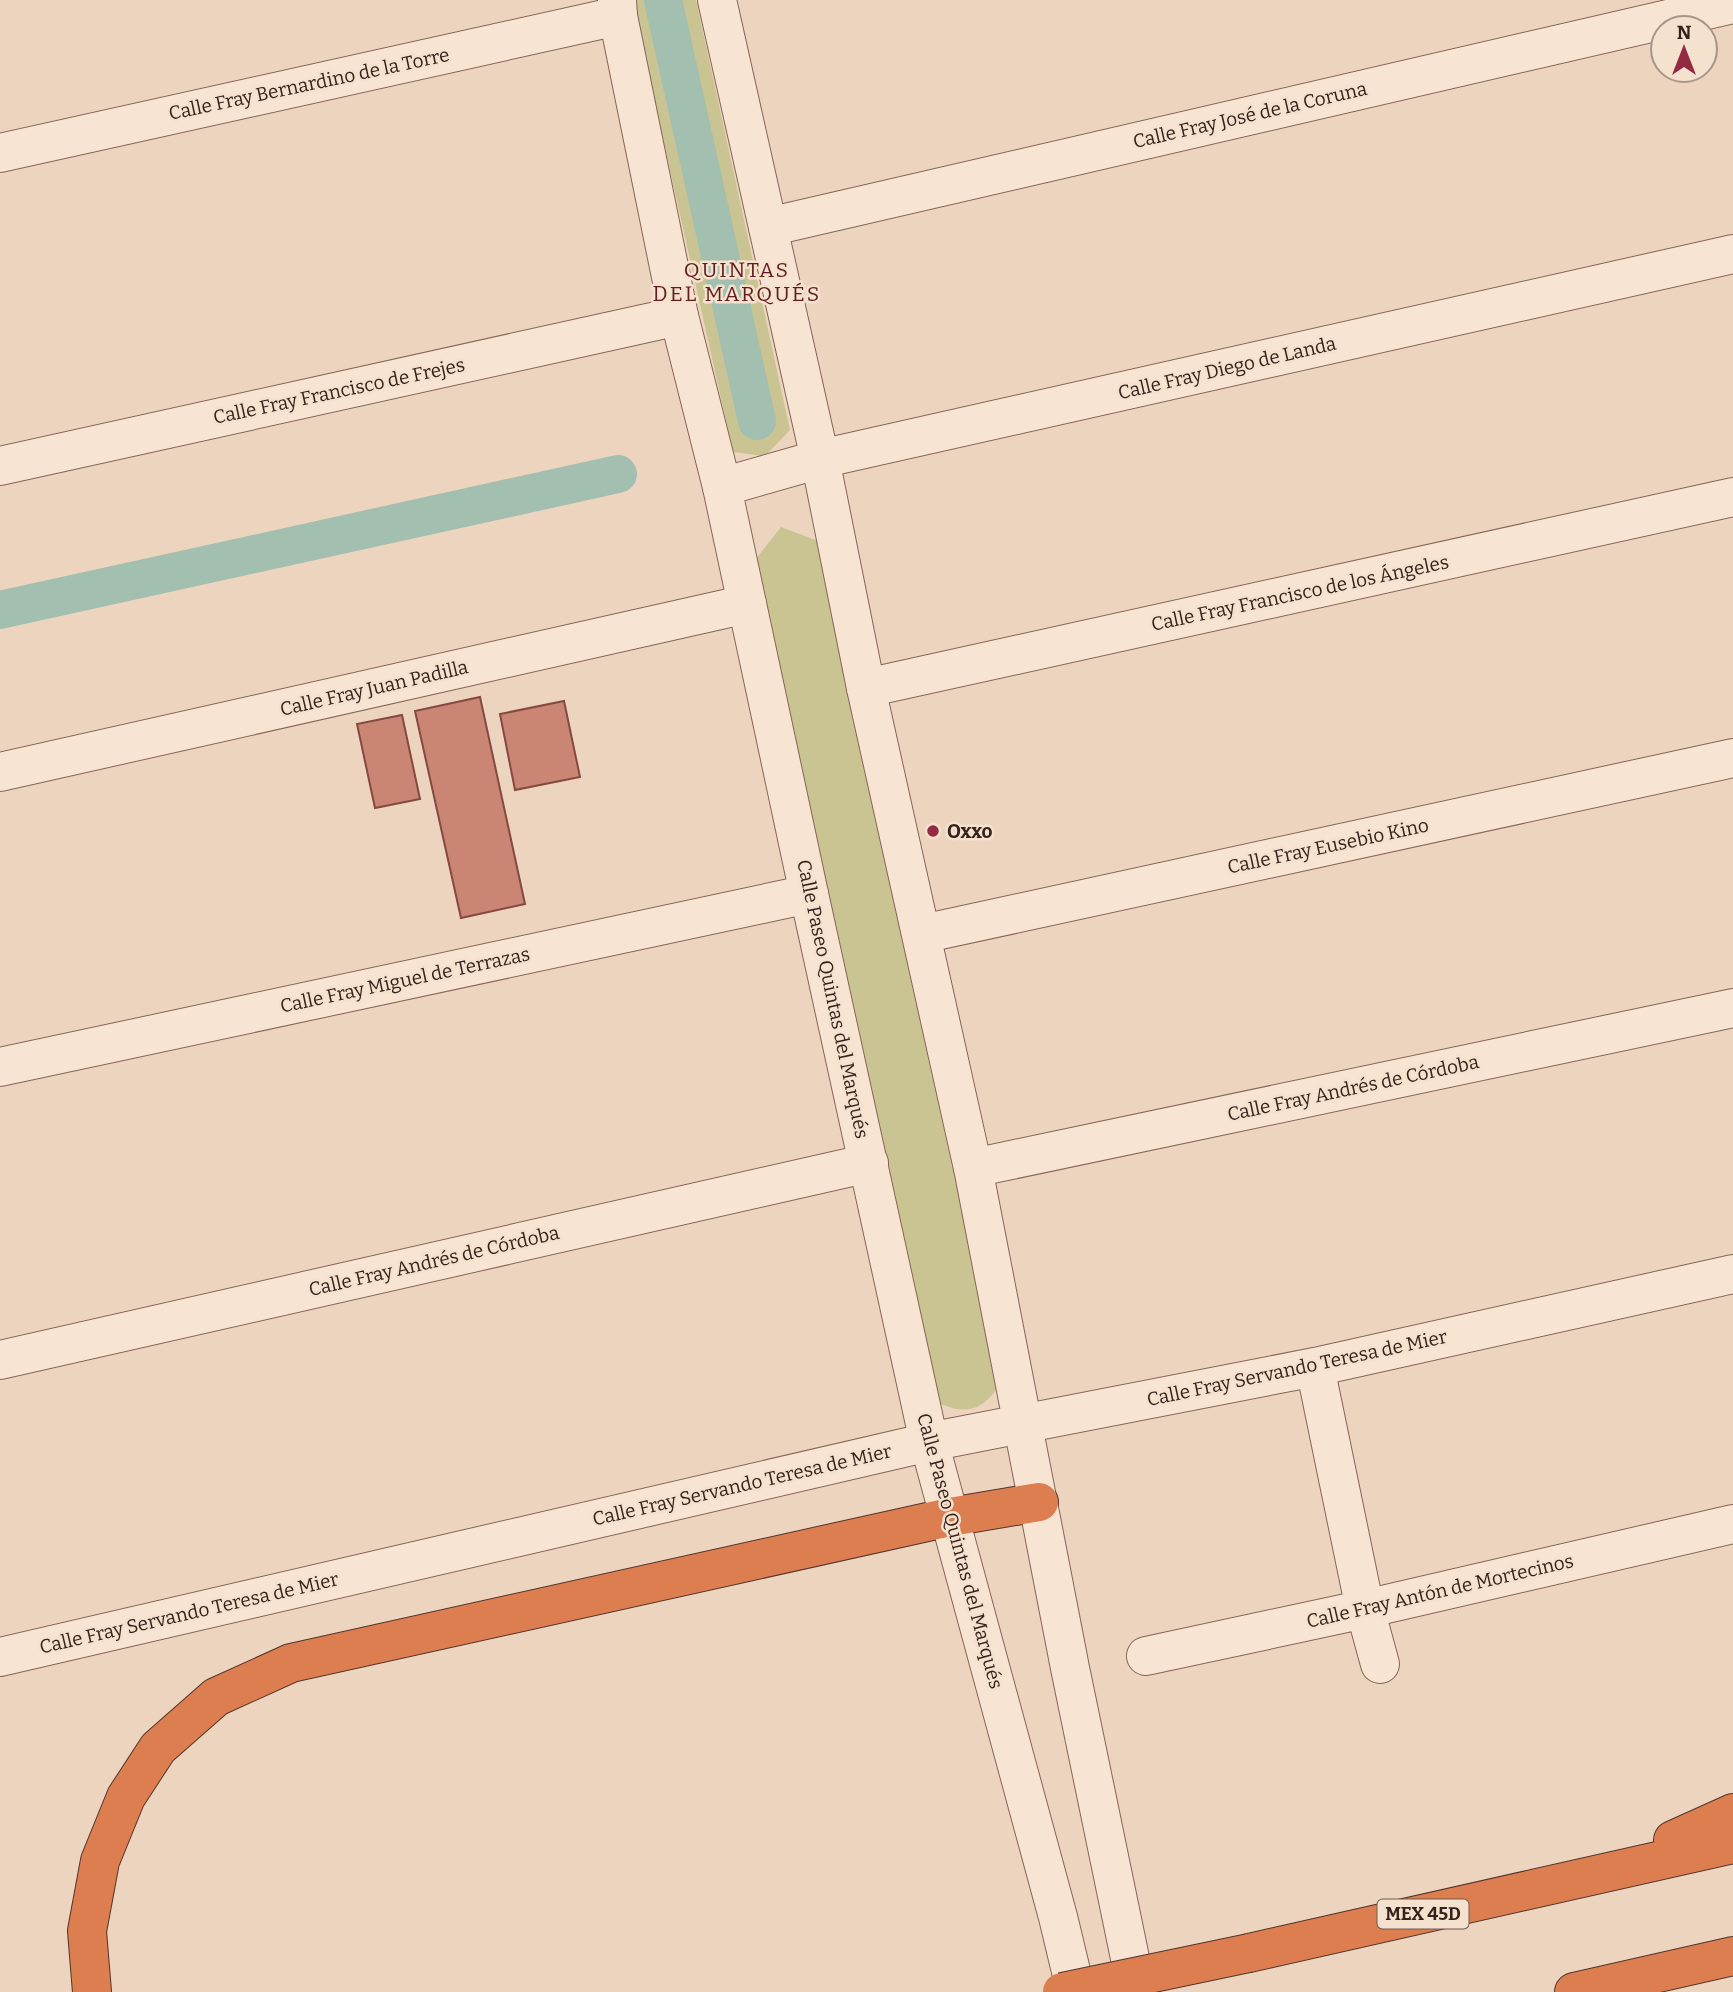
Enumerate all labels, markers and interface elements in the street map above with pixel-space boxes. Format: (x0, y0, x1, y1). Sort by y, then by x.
north arrow (1649, 14, 1719, 84)
text: N (1677, 21, 1692, 44)
street label: Calle Fray Bernardino de la Torre (167, 43, 451, 125)
street label: Calle Fray José de la Coruna (1131, 77, 1370, 153)
district label: QUINTAS DEL MARQUÉS (653, 257, 821, 307)
street label: Calle Fray Diego de Landa (1116, 332, 1339, 404)
street label: Calle Fray Francisco de Frejes (211, 353, 467, 429)
street label: Calle Fray Francisco de los Ángeles (1149, 550, 1451, 636)
street label: Calle Fray Juan Padilla (278, 655, 471, 721)
street label: Calle Fray Eusebio Kino (1225, 813, 1431, 879)
place label: Oxxo (947, 820, 993, 843)
marker: Oxxo (925, 823, 941, 839)
street label: Calle Paseo Quintas del Marqués (792, 857, 874, 1141)
street label: Calle Fray Miguel de Terrazas (278, 942, 532, 1018)
street label: Calle Fray Andrés de Córdoba (1225, 1050, 1481, 1126)
street label: Calle Fray Andrés de Córdoba (306, 1221, 562, 1301)
street label: Calle Fray Servando Teresa de Mier (1145, 1325, 1450, 1411)
street label: Calle Paseo Quintas del Marqués (912, 1411, 1008, 1691)
street label: Calle Fray Servando Teresa de Mier (590, 1439, 894, 1531)
street label: Calle Fray Antón de Mortecinos (1304, 1549, 1576, 1633)
street label: Calle Fray Servando Teresa de Mier (37, 1567, 341, 1659)
road number: MEX 45D (1378, 1900, 1468, 1928)

